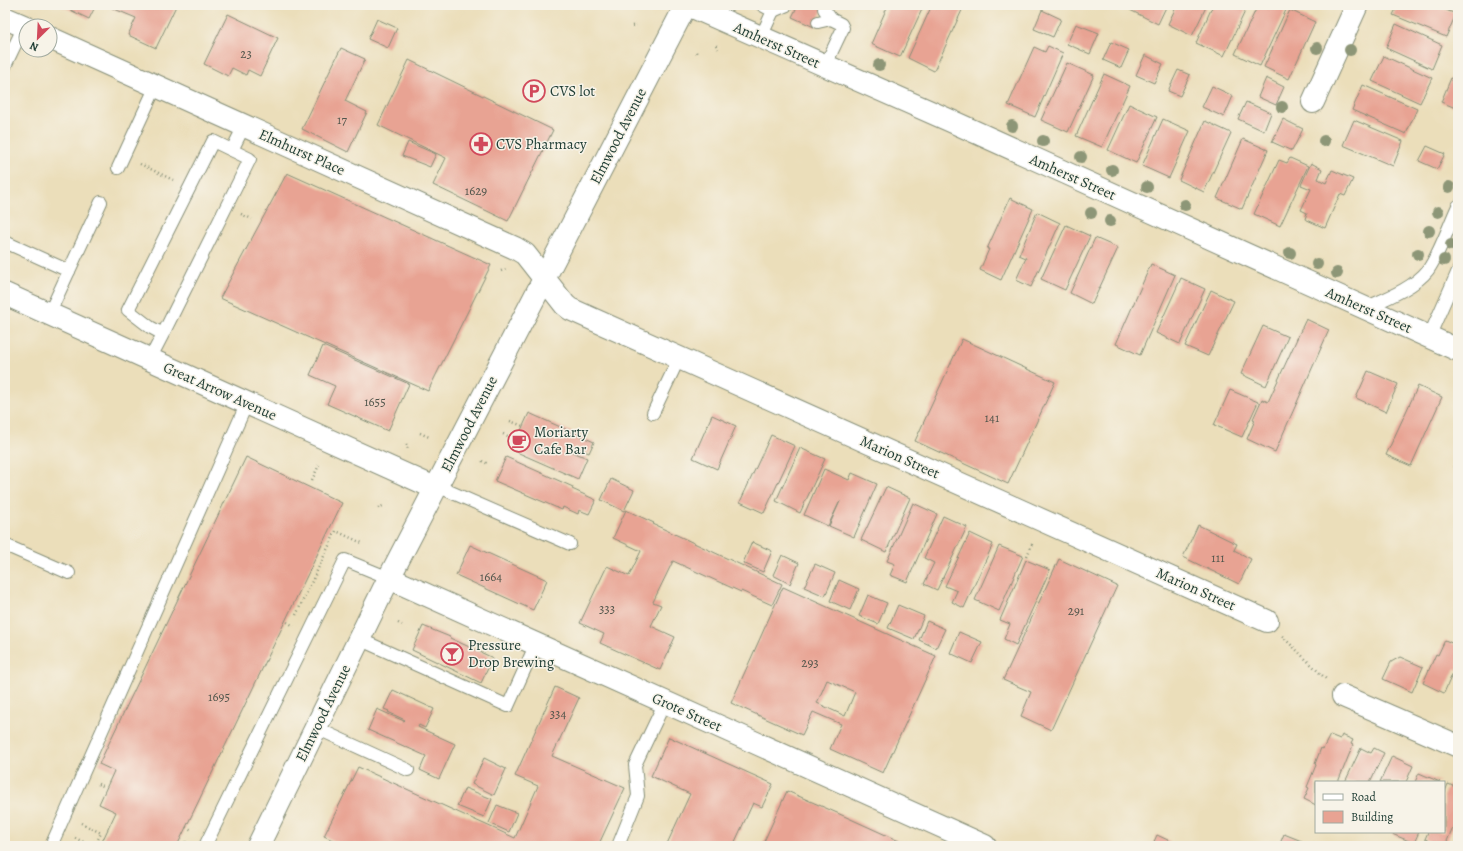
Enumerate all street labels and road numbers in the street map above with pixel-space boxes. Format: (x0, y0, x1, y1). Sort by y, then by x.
street label: Amherst Street (730, 17, 823, 73)
street label: Elmwood Avenue (585, 84, 651, 188)
street label: Elmhurst Place (256, 124, 349, 180)
street label: Amherst Street (1026, 149, 1119, 205)
street label: Amherst Street (1322, 282, 1415, 338)
street label: Great Arrow Avenue (160, 357, 280, 425)
street label: Elmwood Avenue (436, 372, 502, 476)
street label: Marion Street (857, 431, 943, 483)
street label: Marion Street (1153, 563, 1239, 615)
street label: Elmwood Avenue (291, 661, 355, 765)
street label: Grote Street (649, 688, 725, 736)

